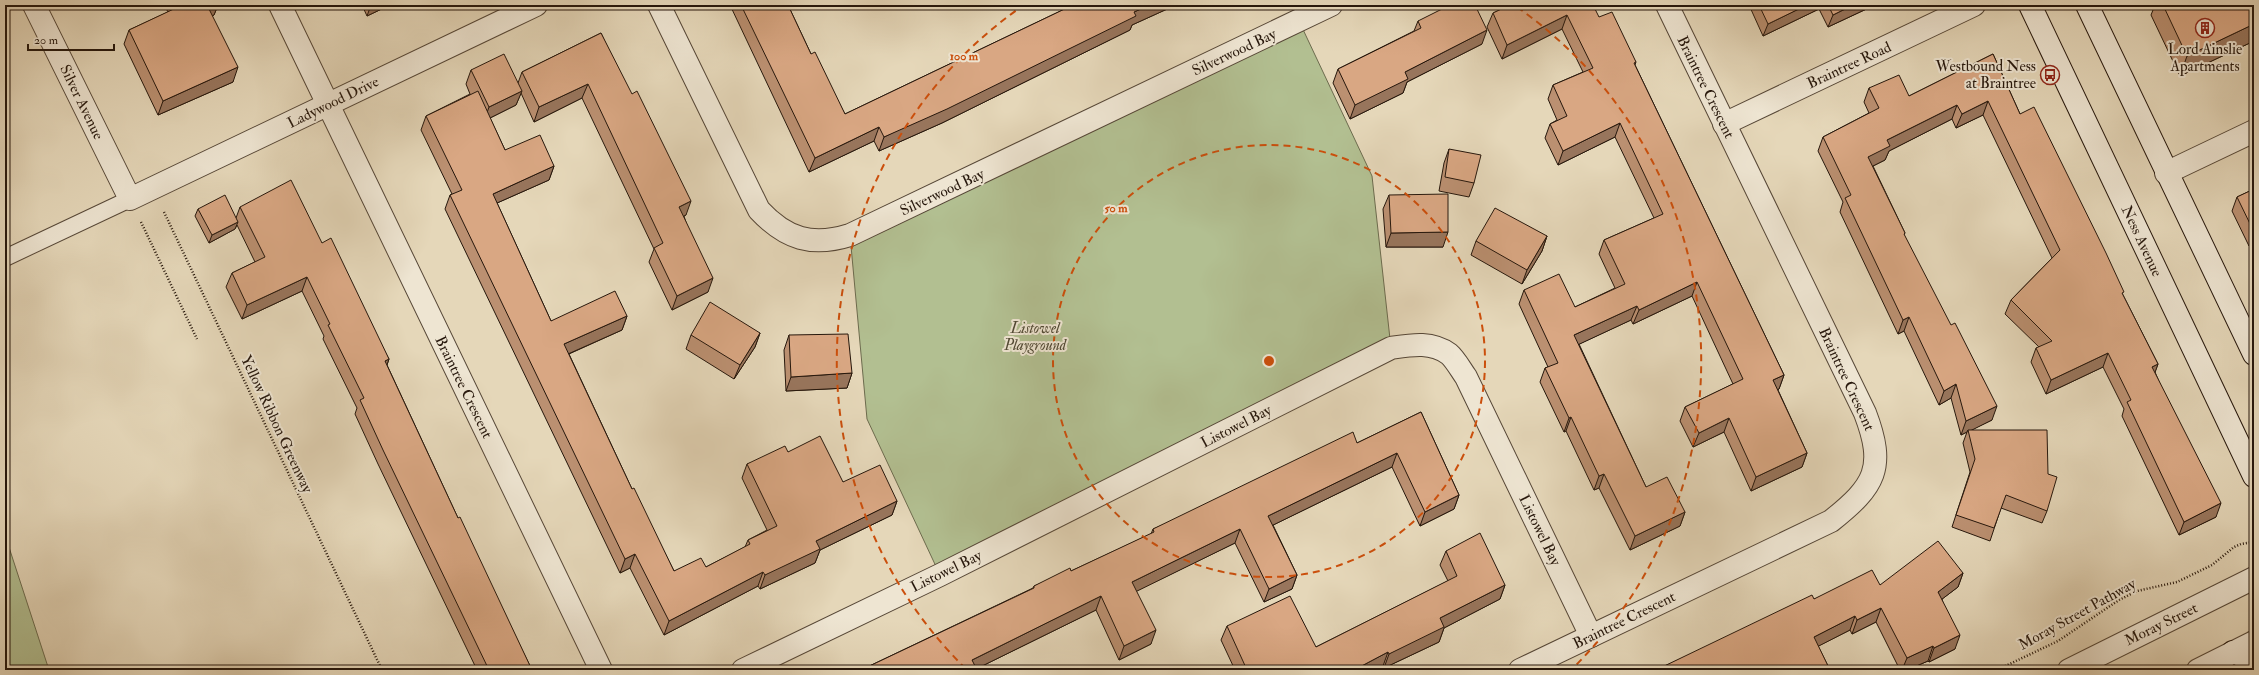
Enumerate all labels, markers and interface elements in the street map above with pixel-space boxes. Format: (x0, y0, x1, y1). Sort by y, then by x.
building icon: Lord Ainslie Apartments (2194, 17, 2216, 39)
street label: Silverwood Bay (1189, 24, 1280, 80)
scale bar (28, 26, 114, 52)
text: 20 m (34, 33, 59, 48)
street label: Braintree Crescent (1672, 33, 1739, 142)
street label: Braintree Road (1804, 37, 1895, 93)
place label: Lord Ainslie Apartments (2168, 40, 2242, 77)
text: 100 m (950, 49, 979, 64)
place label: Westbound Ness at Braintree (1935, 57, 2036, 93)
street label: Silver Avenue (55, 62, 108, 143)
bus stop icon: Westbound Ness at Braintree (2039, 64, 2061, 86)
street label: Ladywood Drive (284, 72, 382, 133)
street label: Silverwood Bay (897, 164, 988, 220)
text: 50 m (1104, 201, 1128, 216)
street label: Ness Avenue (2117, 203, 2166, 280)
park label: Listowel Playground (1003, 319, 1068, 355)
street label: Braintree Crescent (1814, 324, 1879, 434)
street label: Braintree Crescent (430, 333, 497, 442)
street label: Yellow Ribbon Greenway (236, 352, 317, 497)
centre of rings (1262, 354, 1276, 368)
street label: Listowel Bay (1198, 400, 1275, 452)
street label: Listowel Bay (1514, 492, 1565, 569)
street label: Listowel Bay (908, 546, 985, 597)
street label: Moray Street Pathway (2015, 574, 2140, 655)
street label: Braintree Crescent (1570, 587, 1679, 654)
street label: Moray Street (2122, 599, 2201, 650)

